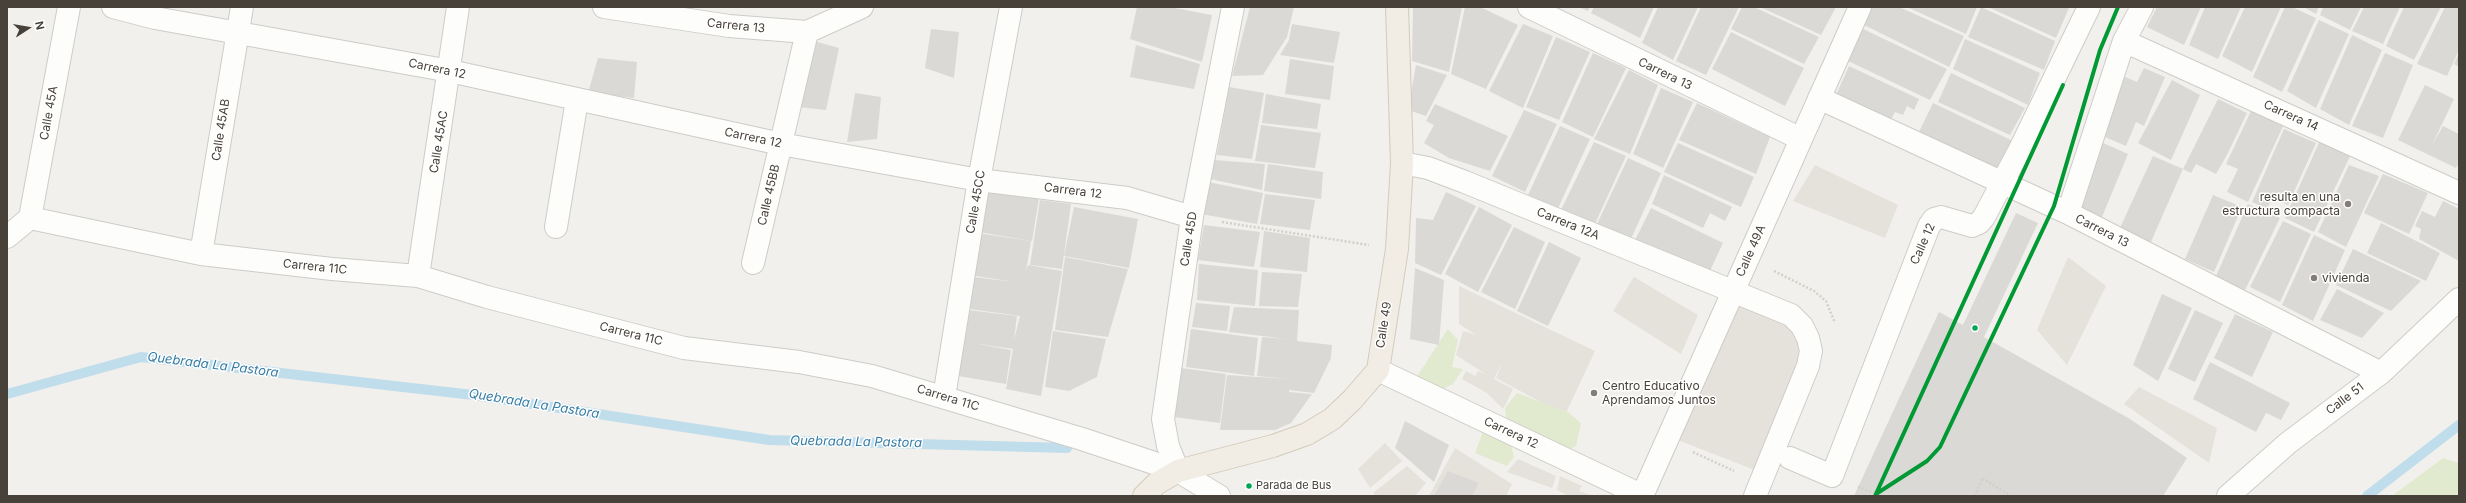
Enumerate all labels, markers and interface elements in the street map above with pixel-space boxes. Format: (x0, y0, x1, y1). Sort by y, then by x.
north arrow (8, 8, 48, 48)
street label: Carrera 13 (706, 16, 766, 36)
text: N (32, 20, 47, 31)
street label: Carrera 13 (1636, 55, 1694, 93)
street label: Carrera 12 (407, 56, 467, 82)
street label: Calle 45A (37, 85, 61, 141)
street label: Carrera 14 (2261, 97, 2321, 135)
street label: Calle 45AB (209, 98, 233, 162)
street label: Calle 45AC (427, 110, 451, 174)
street label: Carrera 12 (723, 125, 783, 151)
street label: Calle 45BB (755, 163, 783, 227)
street label: Calle 45CC (963, 169, 989, 235)
street label: Carrera 12 (1043, 180, 1103, 202)
place label: resulta en una estructura compacta (2222, 190, 2340, 218)
marker: resulta en una estructura compacta (2343, 199, 2353, 209)
street label: Carrera 12A (1534, 205, 1602, 243)
street label: Calle 45D (1178, 211, 1200, 267)
street label: Carrera 13 (2073, 211, 2131, 251)
street label: Calle 12 (1907, 221, 1939, 267)
street label: Calle 49A (1733, 223, 1769, 279)
street label: Carrera 11C (282, 256, 348, 278)
place label: vivienda (2322, 271, 2369, 285)
marker: vivienda (2309, 273, 2319, 283)
street label: Calle 49 (1373, 301, 1395, 349)
street label: Carrera 11C (598, 319, 664, 349)
unlabelled marker (1970, 323, 1980, 333)
water label: Quebrada La Pastora (147, 349, 279, 381)
place label: Centro Educativo Aprendamos Juntos (1602, 379, 1716, 407)
street label: Calle 51 (2323, 380, 2367, 418)
street label: Carrera 11C (915, 382, 981, 414)
water label: Quebrada La Pastora (468, 386, 600, 422)
marker: Centro Educativo Aprendamos Juntos (1589, 388, 1599, 398)
street label: Carrera 12 (1482, 414, 1540, 452)
water label: Quebrada La Pastora (790, 433, 922, 451)
place label: Parada de Bus (1256, 479, 1331, 493)
marker: Parada de Bus (1244, 481, 1254, 491)

